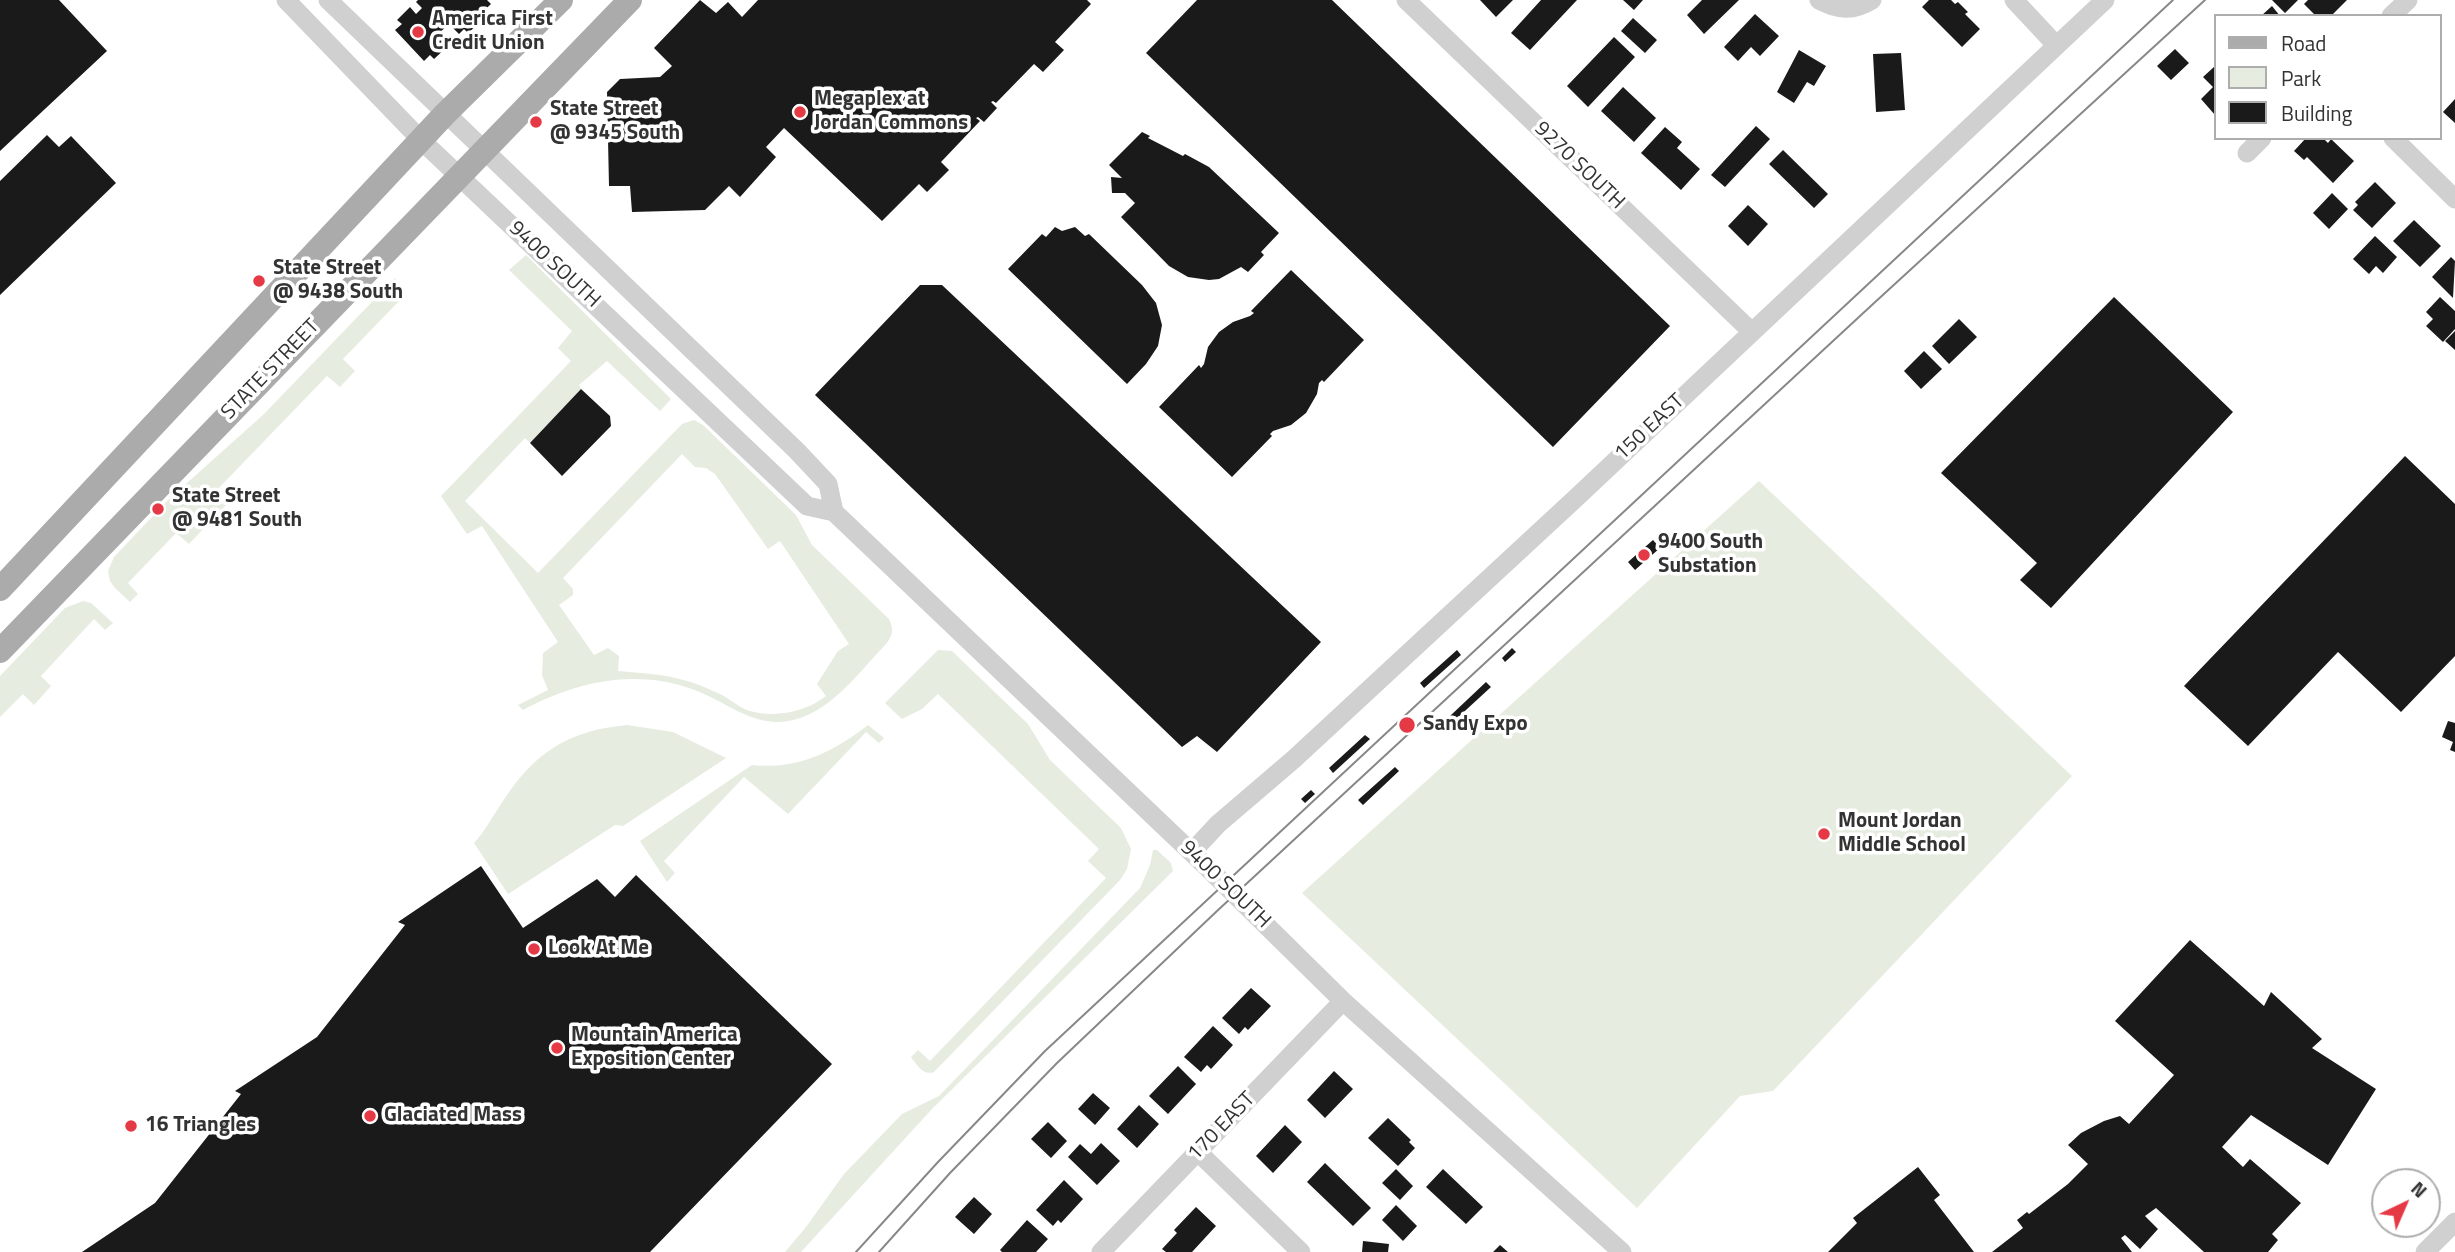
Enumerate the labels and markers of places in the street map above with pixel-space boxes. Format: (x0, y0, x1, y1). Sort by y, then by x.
place label: America First Credit Union (432, 7, 553, 57)
marker: America First Credit Union (410, 24, 426, 40)
place label: Megaplex at Jordan Commons (814, 87, 968, 137)
place label: State Street @ 9345 South (550, 97, 680, 147)
marker: Megaplex at Jordan Commons (792, 104, 808, 120)
marker: State Street @ 9345 South (528, 114, 544, 130)
place label: State Street @ 9438 South (273, 256, 403, 306)
marker: State Street @ 9438 South (251, 273, 267, 289)
place label: State Street @ 9481 South (172, 484, 302, 534)
marker: State Street @ 9481 South (150, 501, 166, 517)
place label: 9400 South Substation (1658, 530, 1763, 580)
marker: 9400 South Substation (1636, 547, 1652, 563)
place label: Sandy Expo (1423, 712, 1528, 738)
marker: Sandy Expo (1397, 715, 1417, 735)
place label: Mount Jordan Middle School (1838, 809, 1966, 859)
marker: Mount Jordan Middle School (1816, 826, 1832, 842)
place label: Look At Me (548, 936, 649, 962)
marker: Look At Me (526, 941, 542, 957)
place label: Mountain America Exposition Center (571, 1023, 738, 1073)
marker: Mountain America Exposition Center (549, 1040, 565, 1056)
place label: Glaciated Mass (384, 1103, 522, 1129)
marker: Glaciated Mass (362, 1108, 378, 1124)
place label: 16 Triangles (145, 1113, 256, 1139)
marker: 16 Triangles (123, 1118, 139, 1134)

